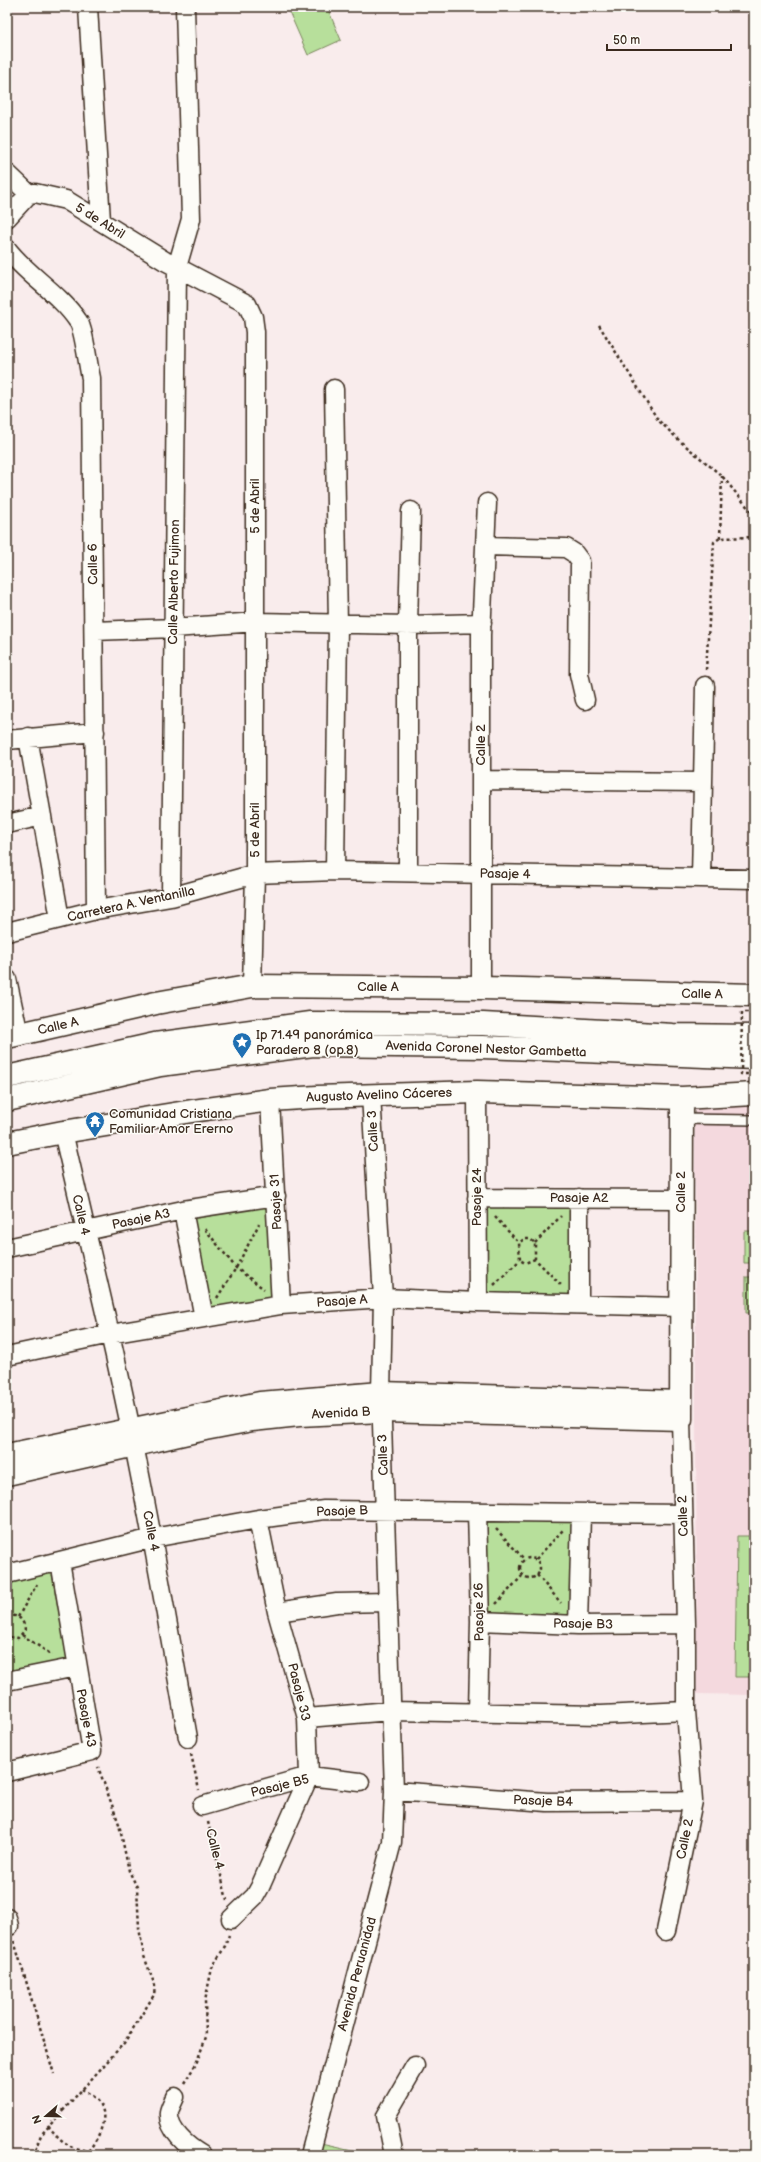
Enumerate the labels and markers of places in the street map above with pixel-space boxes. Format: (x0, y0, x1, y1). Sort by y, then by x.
place label: Ip 71.49 panorámica Paradero 8 (op.8) (256, 1027, 373, 1058)
place icon: Ip 71.49 panorámica Paradero 8 (op.8) (231, 1031, 253, 1059)
place label: Comunidad Cristiana Familiar Amor Ererno (109, 1106, 233, 1137)
temple icon: Comunidad Cristiana Familiar Amor Ererno (84, 1110, 106, 1138)

